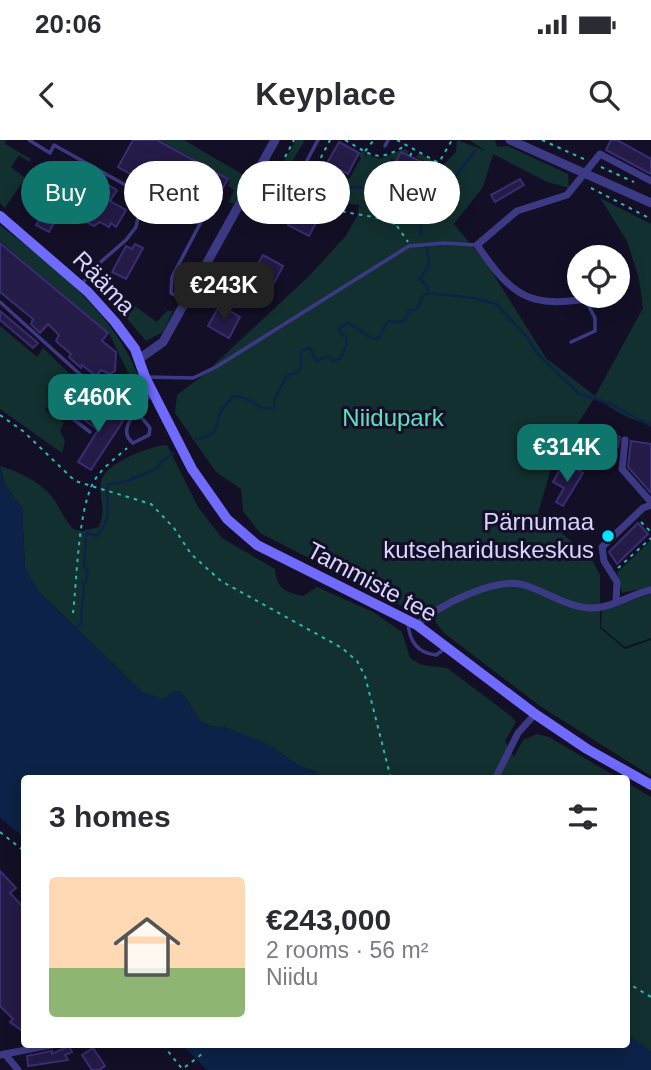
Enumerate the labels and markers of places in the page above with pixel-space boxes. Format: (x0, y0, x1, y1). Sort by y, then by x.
pin: €243K (175, 262, 273, 322)
pin: €460K (49, 374, 147, 434)
pin: €314K (518, 424, 616, 484)
place label: Pärnumaa kutsehariduskeskus (383, 508, 595, 563)
marker: Pärnumaa kutsehariduskeskus (600, 528, 616, 544)

